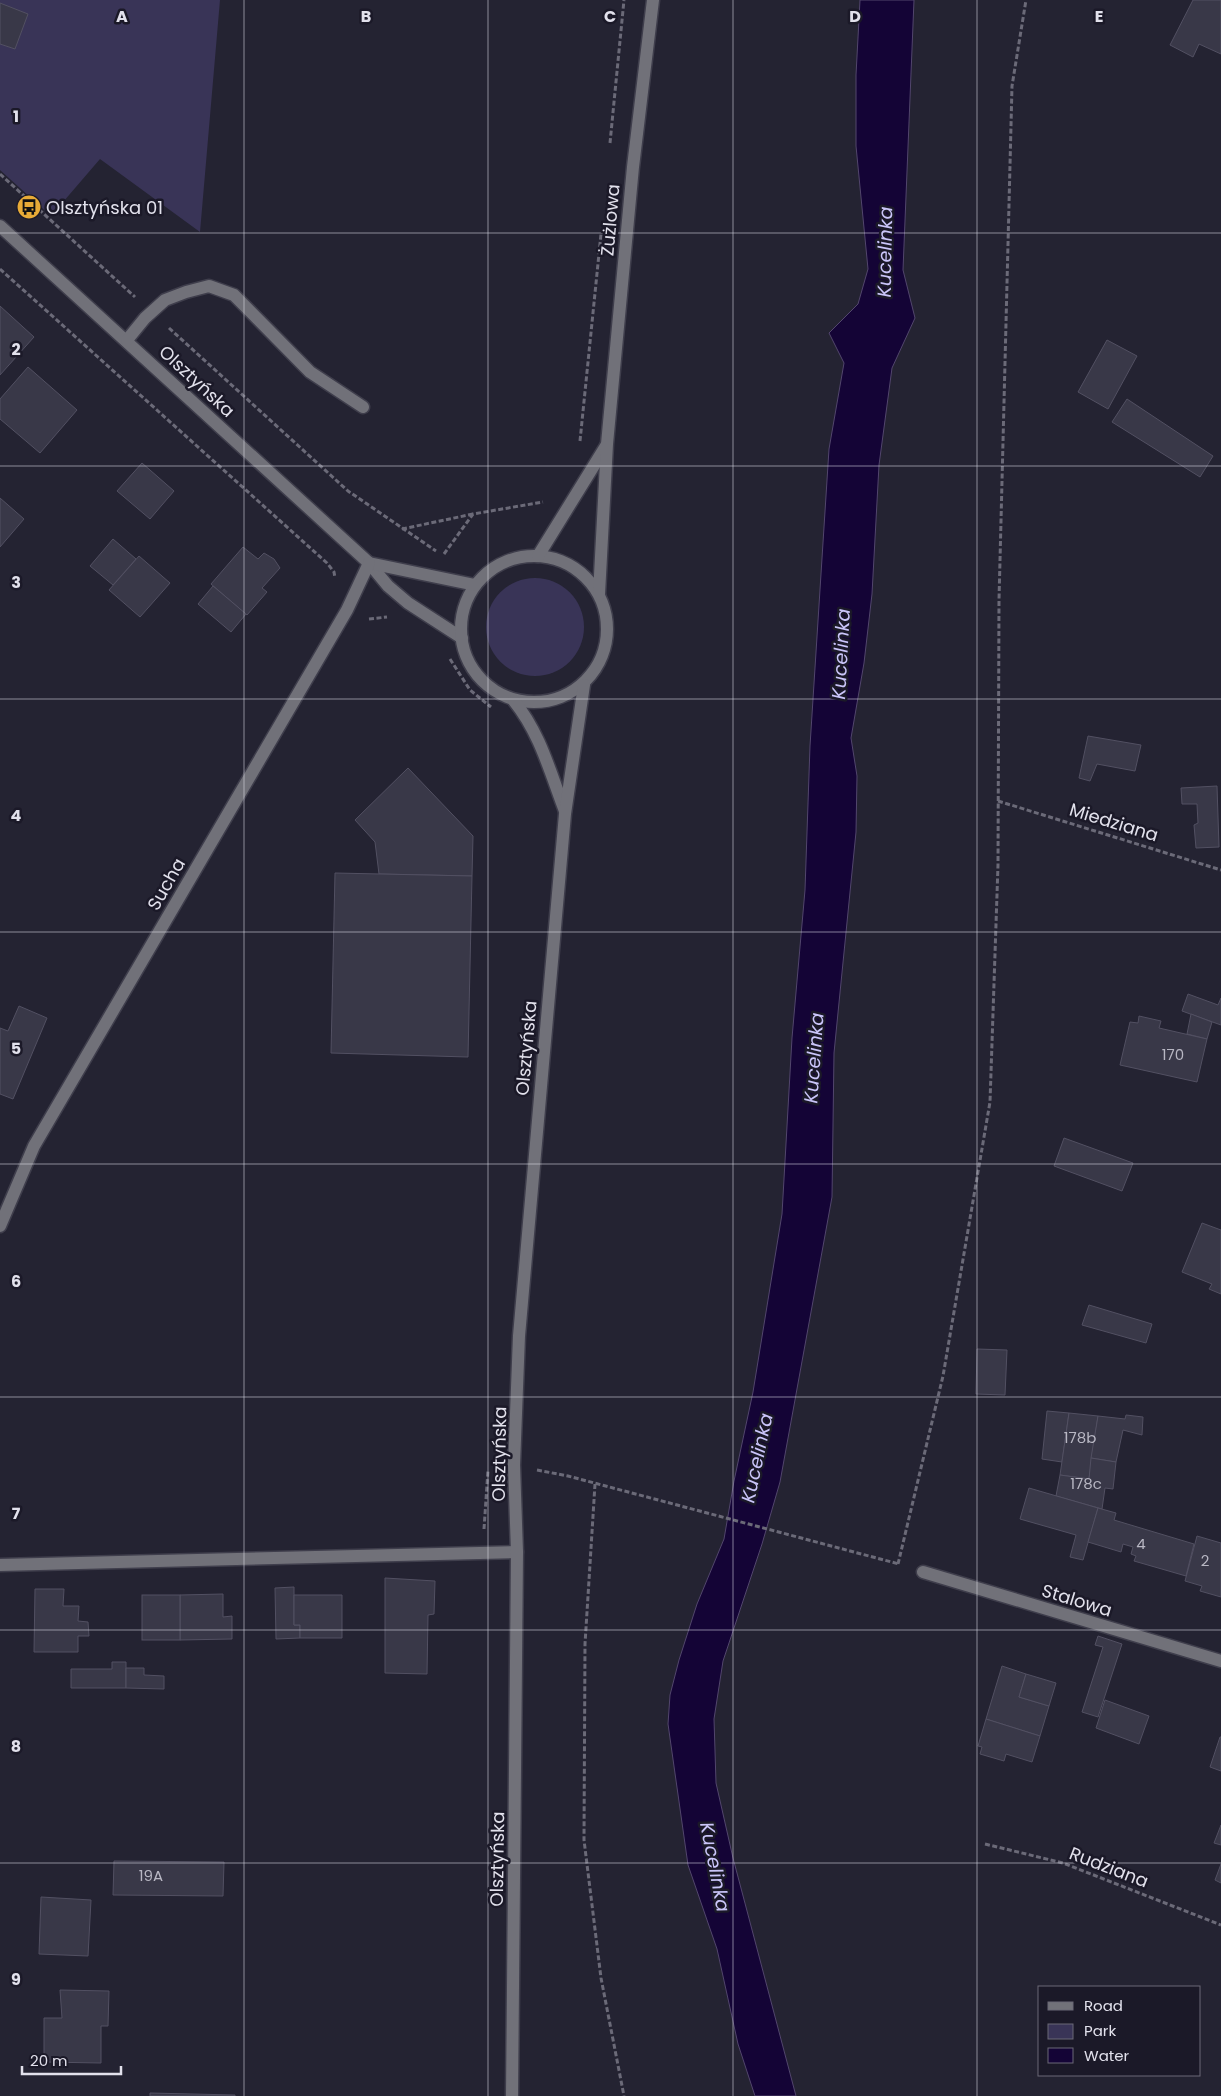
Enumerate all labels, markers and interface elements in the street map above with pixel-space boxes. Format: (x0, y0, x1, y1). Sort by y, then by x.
text: A (116, 5, 128, 28)
text: B (361, 5, 371, 28)
text: C (604, 5, 616, 28)
text: D (849, 5, 861, 28)
text: E (1095, 5, 1103, 28)
text: 1 (13, 105, 19, 128)
street label: Żużlowa (594, 183, 626, 257)
bus stop icon: Olsztyńska 01 (16, 194, 42, 220)
place label: Olsztyńska 01 (46, 195, 163, 220)
water label: Kucelinka (871, 206, 899, 298)
text: 2 (11, 338, 21, 361)
street label: Olsztyńska (154, 339, 240, 423)
text: 3 (11, 571, 21, 594)
water label: Kucelinka (825, 608, 857, 700)
street label: Miedziana (1066, 797, 1162, 847)
text: 4 (11, 804, 22, 827)
street label: Sucha (141, 853, 191, 915)
street label: Olsztyńska (509, 999, 543, 1097)
water label: Kucelinka (797, 1012, 831, 1104)
text: 5 (11, 1037, 21, 1060)
house number: 170 (1162, 1044, 1184, 1065)
text: 6 (11, 1270, 21, 1293)
street label: Olsztyńska (486, 1406, 512, 1502)
water label: Kucelinka (734, 1411, 780, 1505)
house number: 178b (1064, 1427, 1096, 1448)
house number: 178c (1070, 1473, 1102, 1494)
text: 7 (12, 1502, 21, 1525)
house number: 4 (1136, 1533, 1146, 1554)
house number: 2 (1201, 1550, 1209, 1571)
street label: Stalowa (1039, 1577, 1115, 1623)
text: 8 (11, 1735, 21, 1758)
street label: Olsztyńska (484, 1811, 510, 1907)
water label: Kucelinka (693, 1820, 737, 1914)
street label: Rudziana (1066, 1840, 1152, 1894)
house number: 19A (139, 1865, 163, 1886)
text: 9 (11, 1968, 21, 1991)
legend (1038, 1986, 1201, 2076)
text: Road (1084, 1995, 1123, 2016)
text: Park (1084, 2020, 1116, 2041)
scale bar (22, 2044, 121, 2076)
text: Water (1084, 2045, 1130, 2066)
text: 20 m (30, 2050, 68, 2071)

